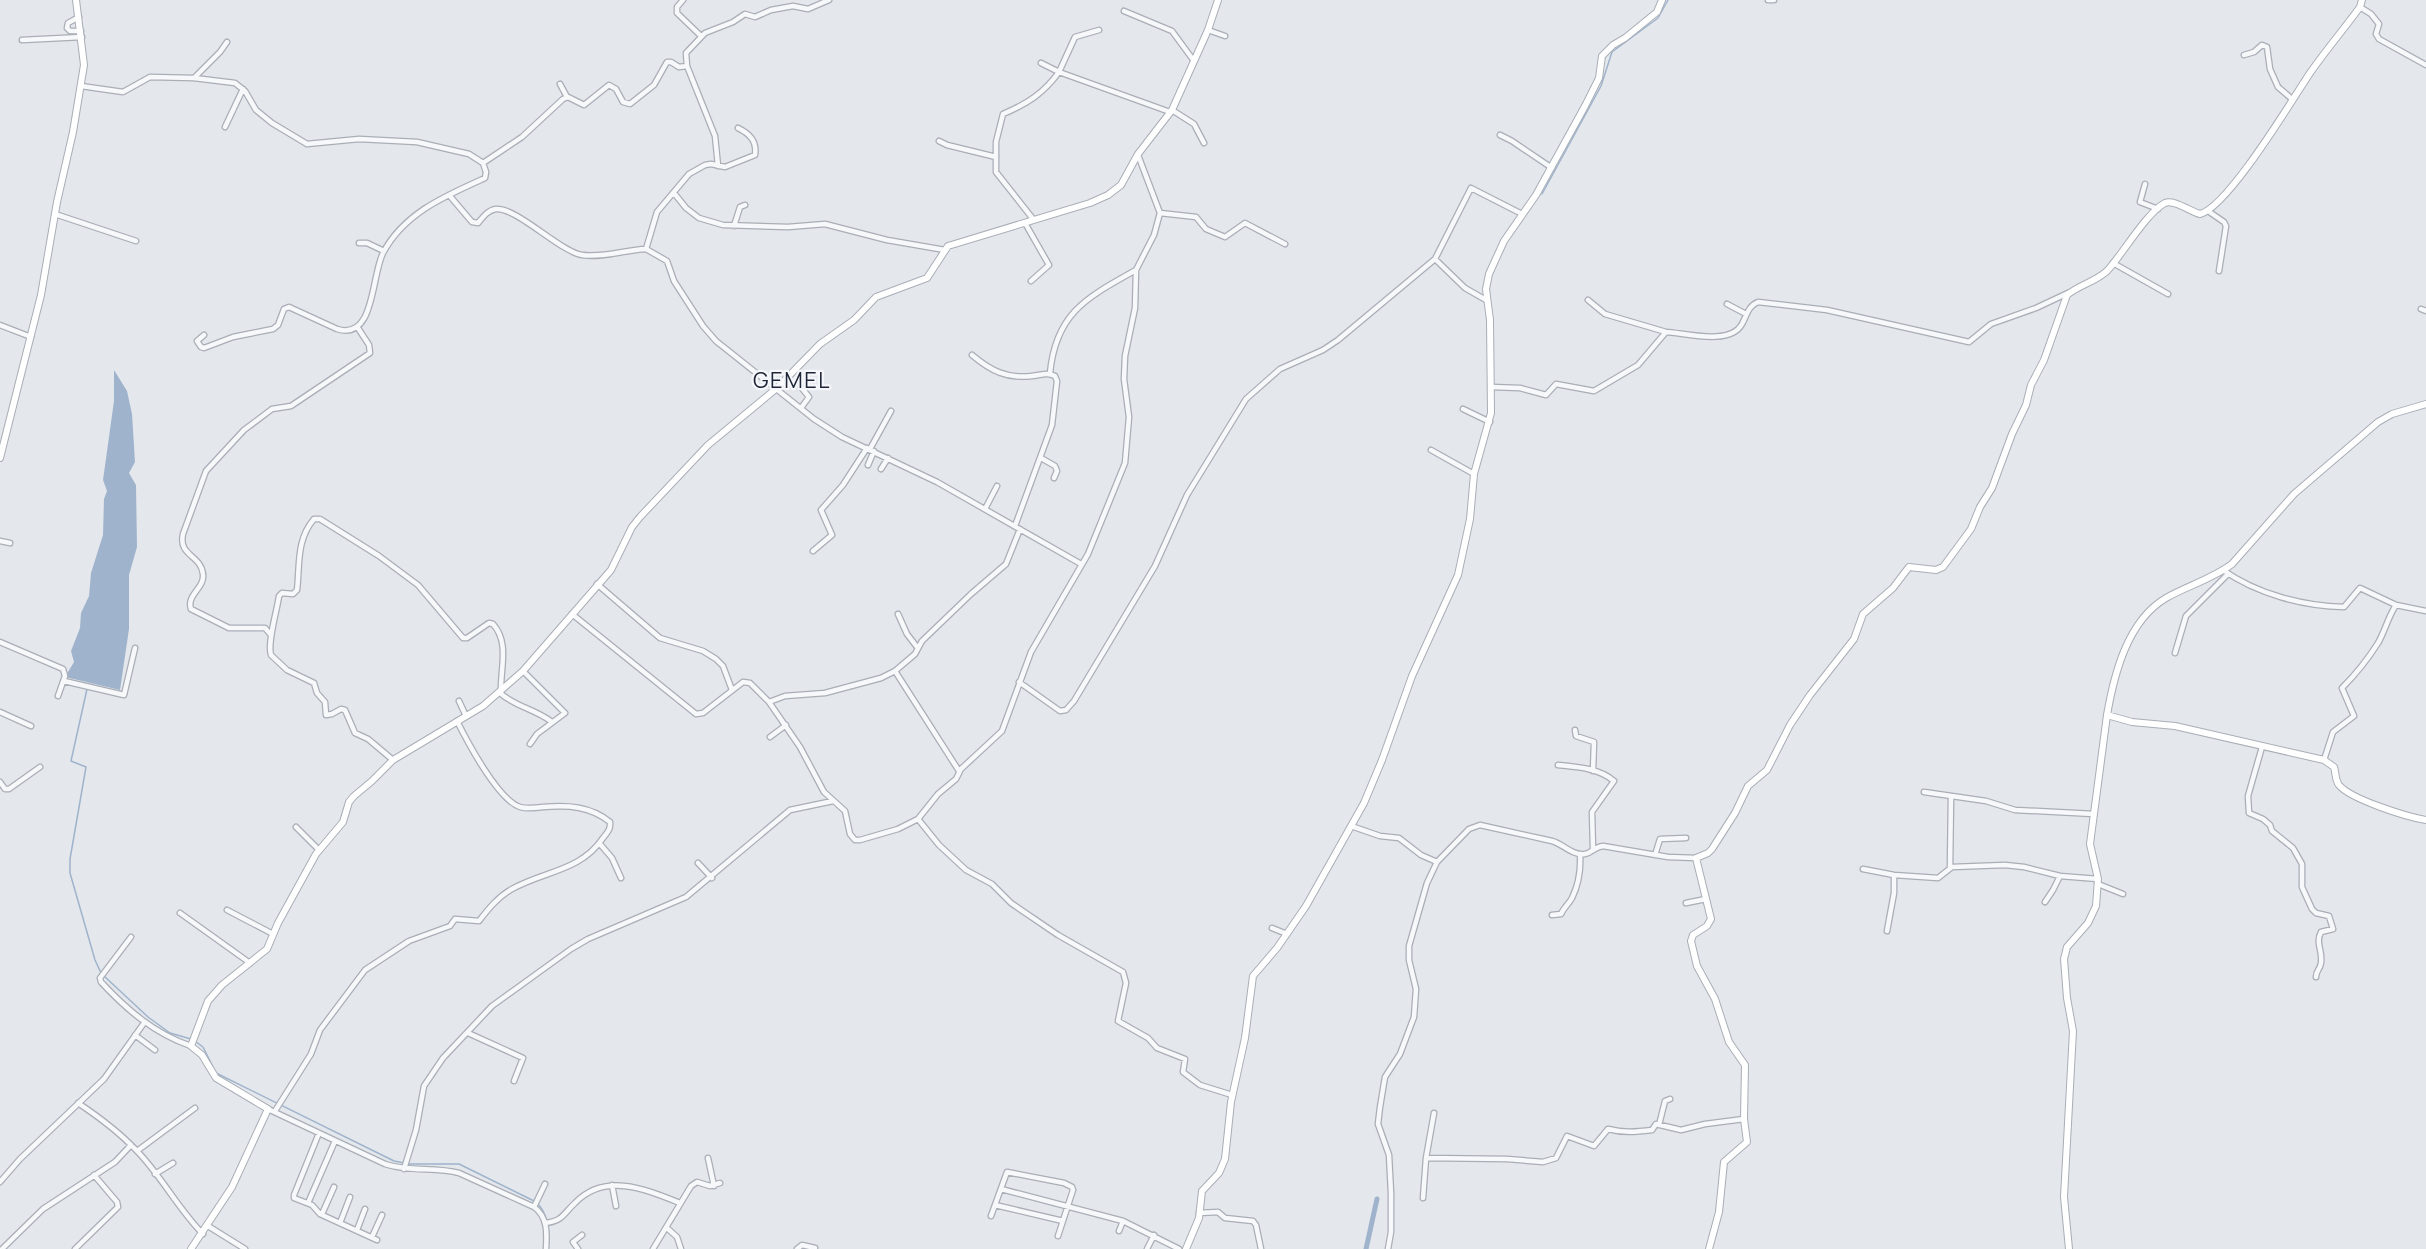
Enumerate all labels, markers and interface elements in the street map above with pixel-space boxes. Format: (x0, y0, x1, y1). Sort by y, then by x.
district label: GEMEL (753, 365, 831, 395)

